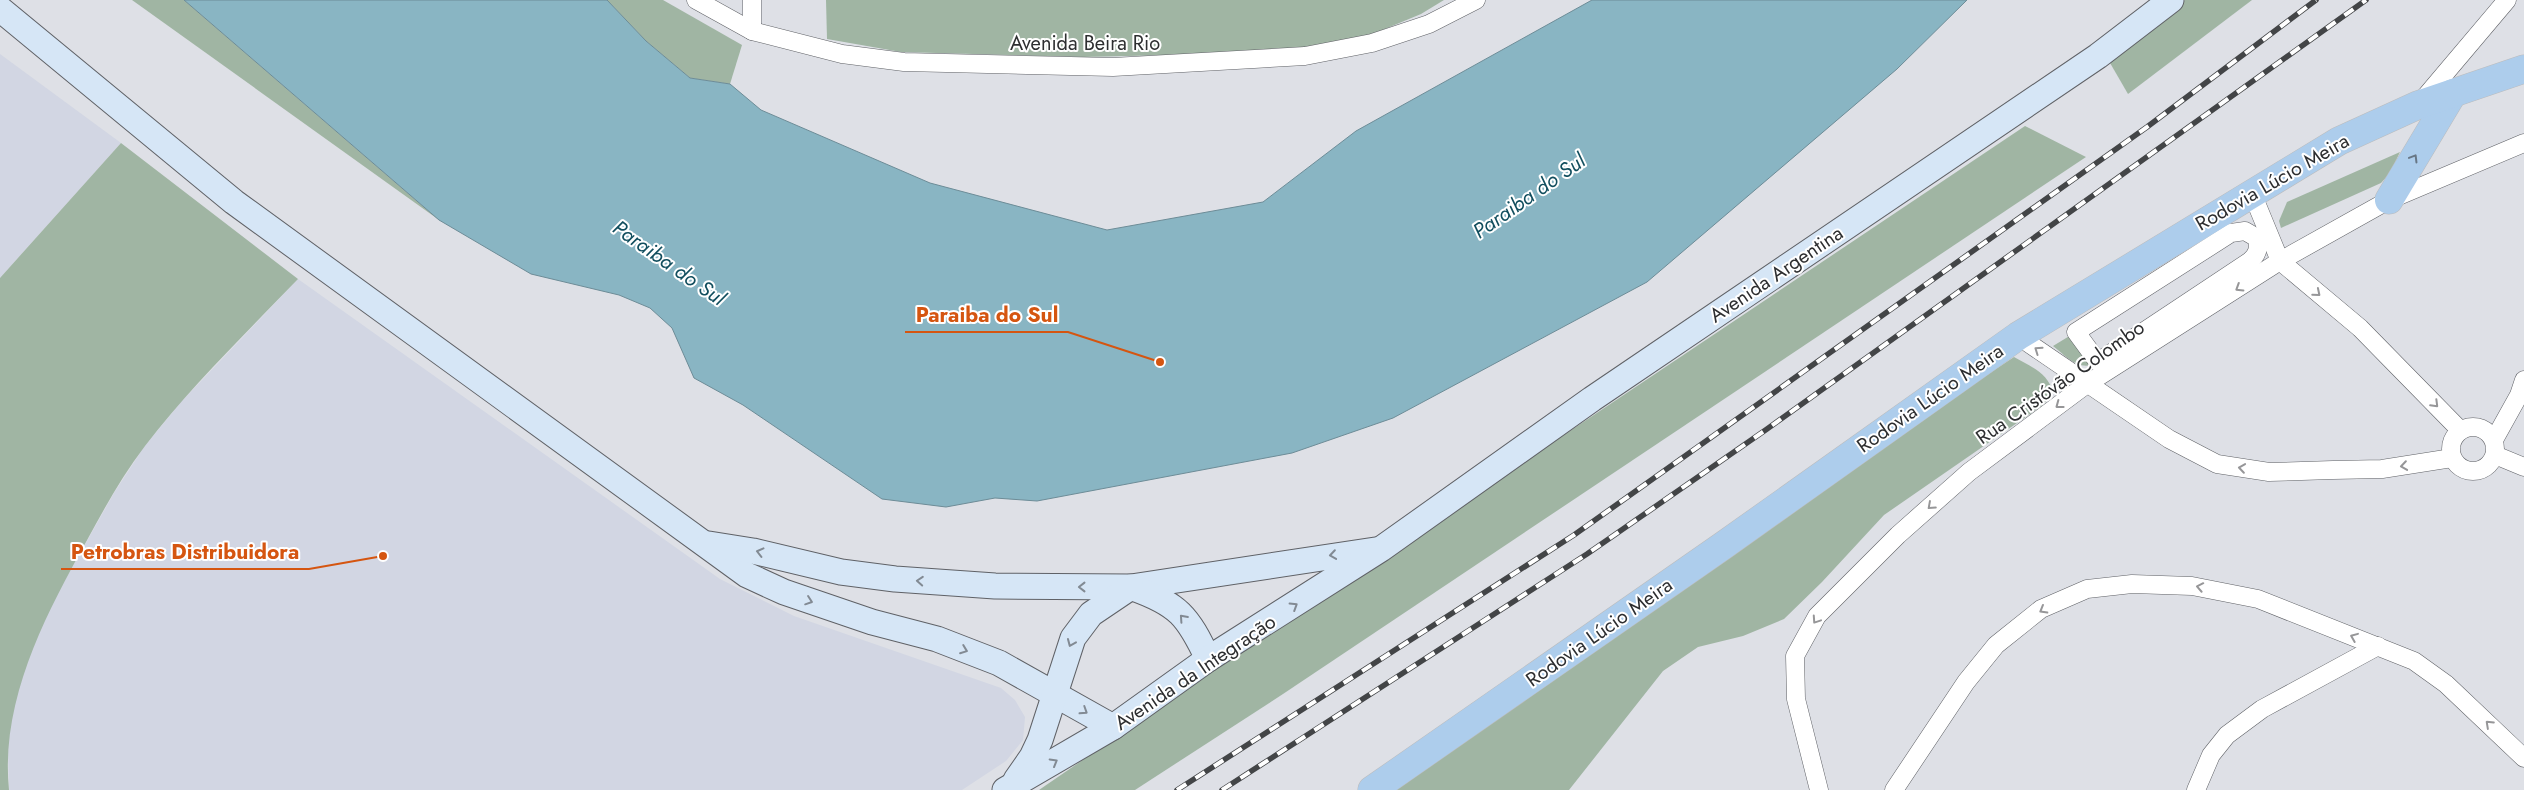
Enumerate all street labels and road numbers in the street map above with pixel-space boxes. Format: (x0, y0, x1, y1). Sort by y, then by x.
street label: Avenida Beira Rio (1010, 29, 1160, 58)
street label: Rodovia Lúcio Meira (2190, 127, 2354, 238)
street label: Avenida Argentina (1704, 219, 1849, 330)
street label: Rua Cristóvão Colombo (1970, 313, 2151, 452)
street label: Rodovia Lúcio Meira (1851, 337, 2010, 460)
street label: Rodovia Lúcio Meira (1520, 571, 1679, 694)
street label: Avenida da Integração (1109, 607, 1282, 737)

